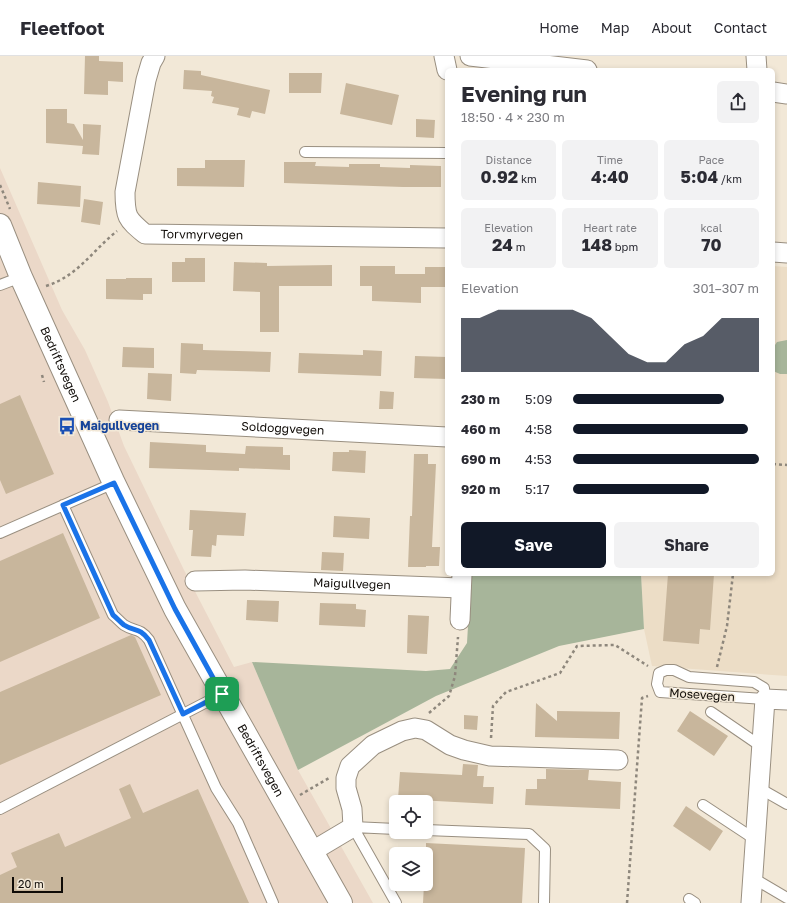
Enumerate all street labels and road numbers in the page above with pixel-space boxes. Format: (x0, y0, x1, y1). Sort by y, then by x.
street label: Torvmyrvegen (160, 226, 243, 242)
street label: Bedriftsvegen (37, 324, 84, 404)
street label: Soldoggvegen (241, 418, 325, 438)
street label: Maigullvegen (313, 575, 391, 592)
street label: Mosevegen (669, 685, 735, 704)
street label: Bedriftsvegen (234, 721, 287, 799)

